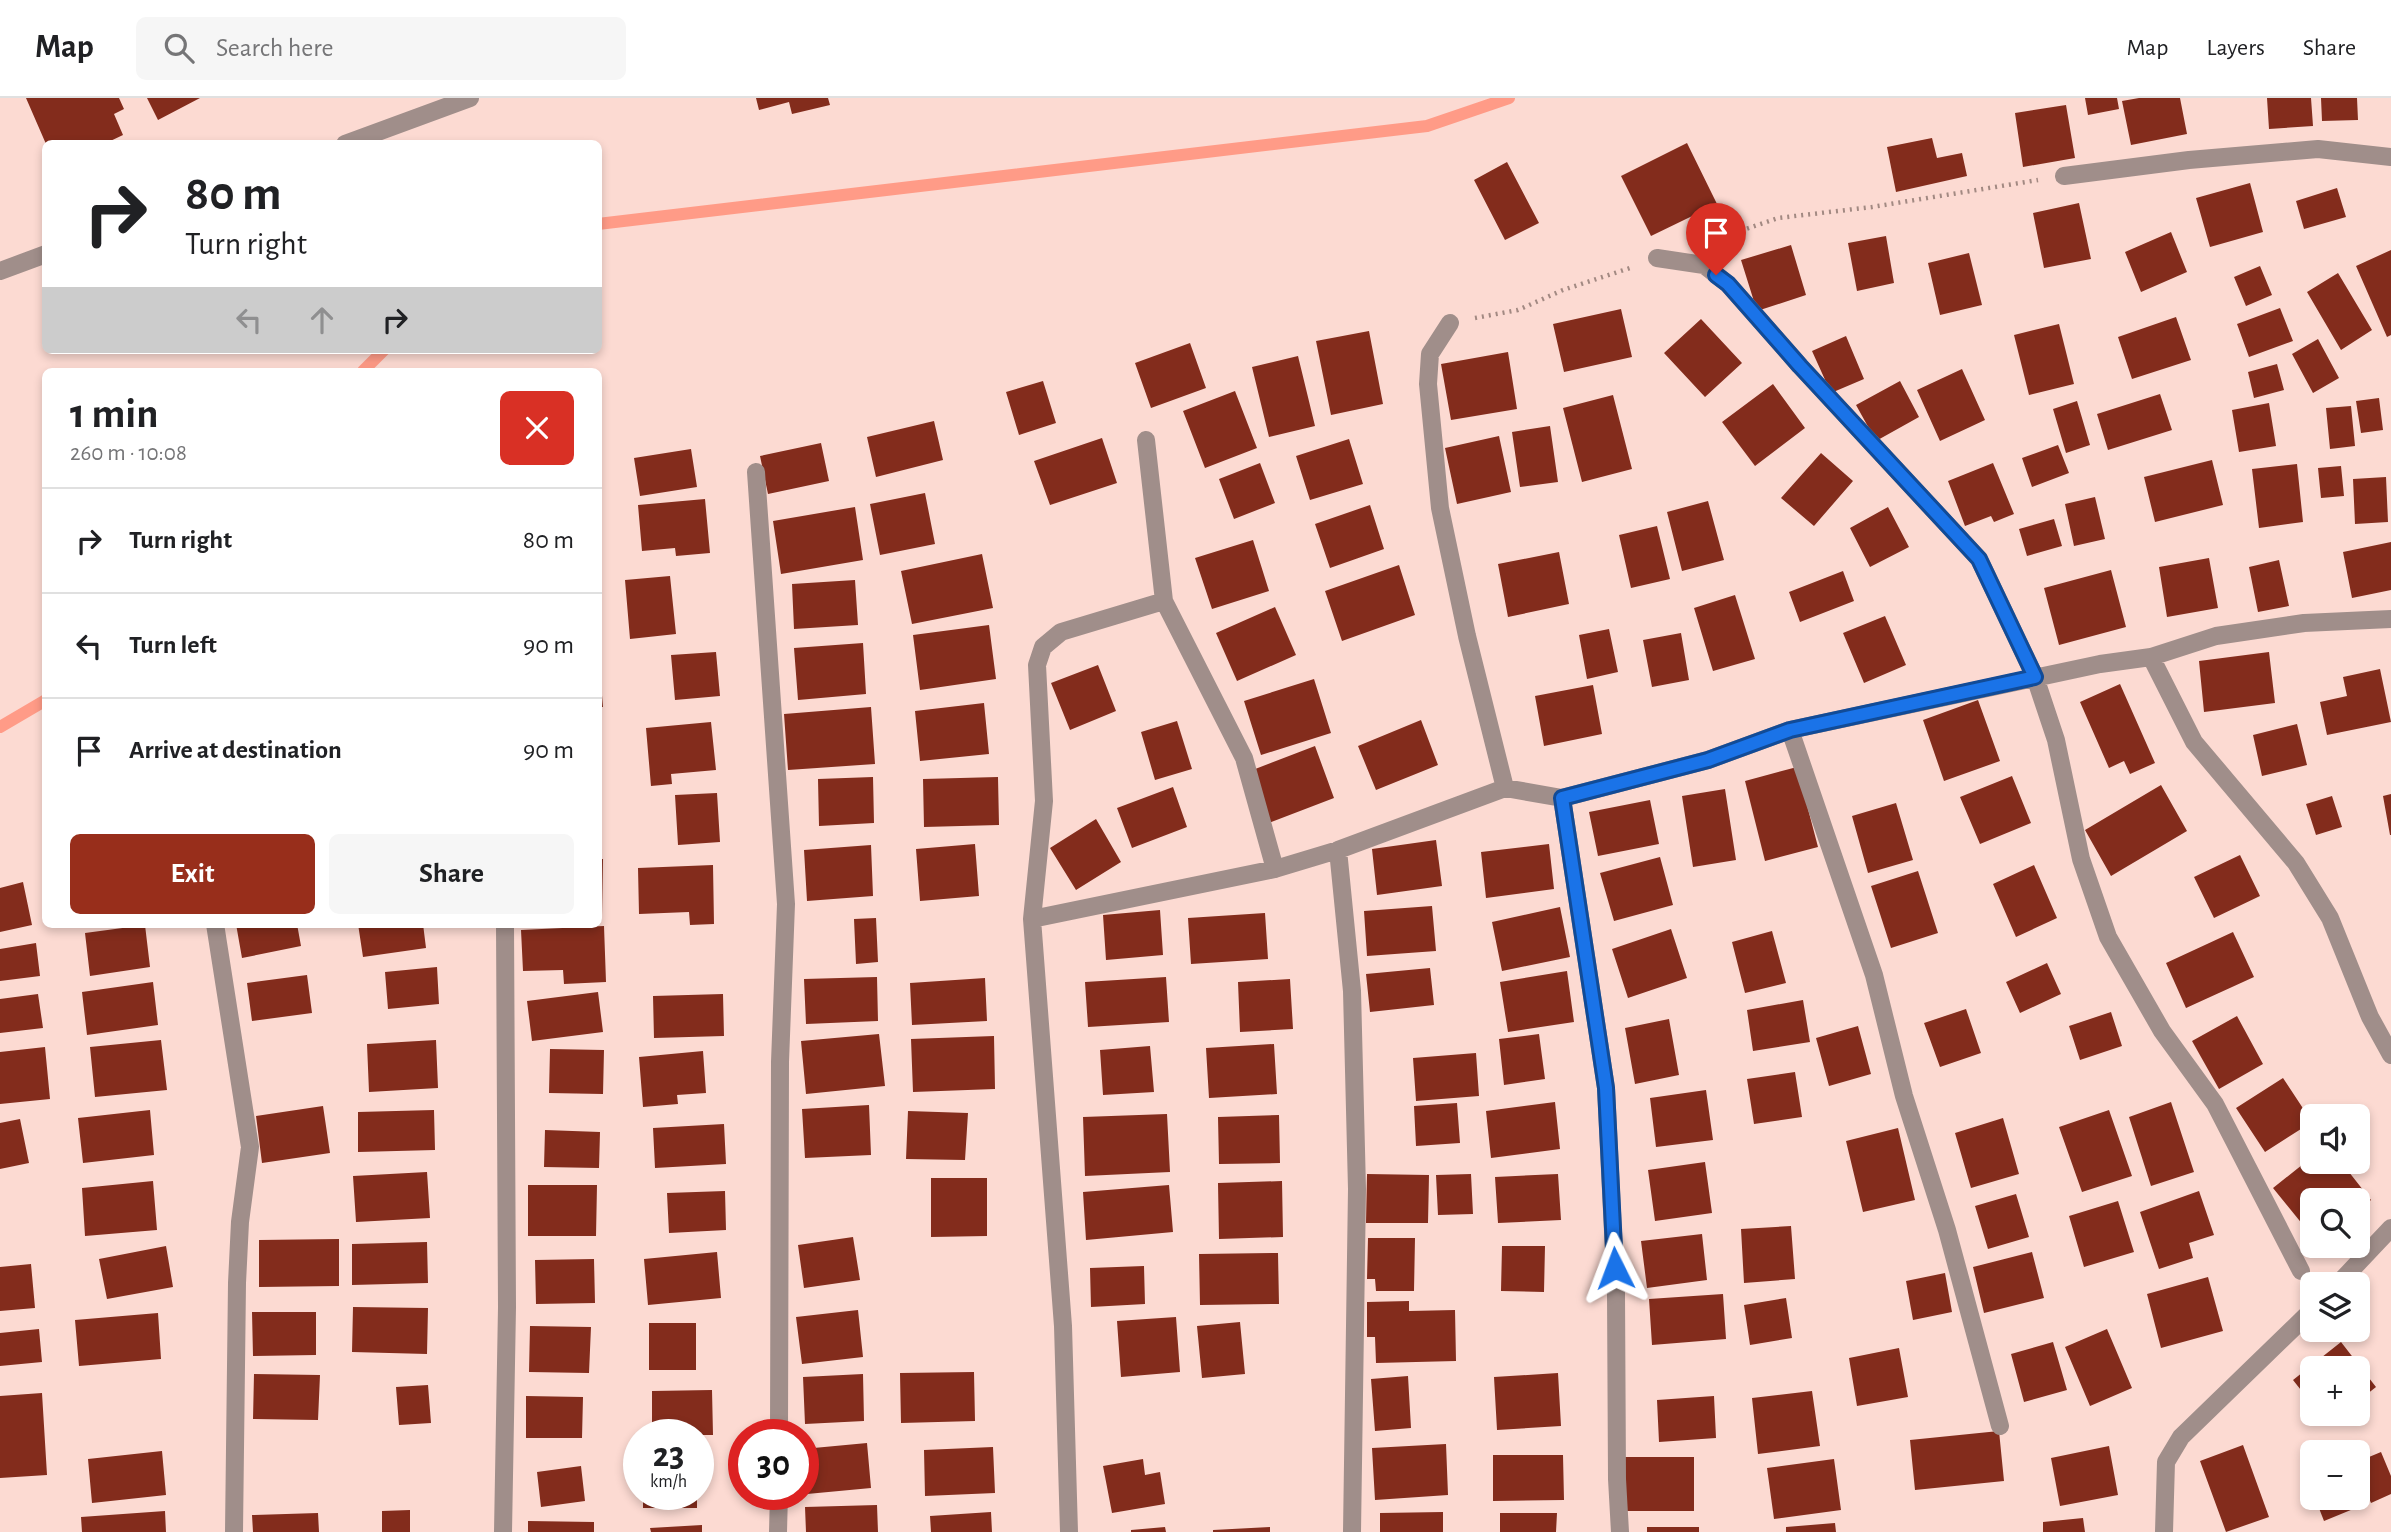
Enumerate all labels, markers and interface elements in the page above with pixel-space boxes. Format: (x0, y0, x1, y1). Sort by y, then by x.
search box (136, 17, 626, 80)
icon: search (160, 29, 198, 67)
text: Map (35, 31, 94, 64)
text: Search here (216, 35, 334, 61)
text: Map (2126, 36, 2168, 60)
text: Layers (2206, 36, 2265, 60)
text: Share (2303, 36, 2356, 60)
icon: right (70, 168, 161, 259)
text: 80 m (185, 170, 282, 219)
pin (1686, 203, 1746, 275)
icon: arrive (1697, 214, 1735, 252)
text: Turn right (185, 228, 307, 260)
icon: left (230, 301, 268, 339)
icon: ahead (303, 301, 341, 339)
icon: right (376, 301, 414, 339)
button: close (500, 391, 574, 465)
text: 1 min (70, 393, 159, 435)
text: 260 m · 10:08 (70, 442, 187, 465)
icon: right (70, 522, 108, 560)
text: Turn right (129, 527, 232, 553)
text: 80 m (523, 527, 574, 553)
icon: left (70, 627, 108, 665)
text: Turn left (129, 632, 217, 658)
text: 90 m (523, 632, 574, 658)
icon: arrive (70, 732, 108, 770)
text: Arrive at destination (129, 737, 342, 763)
text: 90 m (523, 737, 574, 763)
button: Exit (70, 834, 315, 914)
button: Share (329, 834, 574, 914)
map controls (2300, 1104, 2370, 1510)
button: sound (2300, 1104, 2370, 1174)
button: search (2300, 1188, 2370, 1258)
position arrow (1578, 1231, 1652, 1305)
button: layers (2300, 1272, 2370, 1342)
button: + (2300, 1356, 2370, 1426)
speed limit sign: 30 (728, 1419, 819, 1510)
text: 23 (653, 1438, 684, 1473)
button: − (2300, 1440, 2370, 1510)
text: km/h (650, 1473, 687, 1491)

